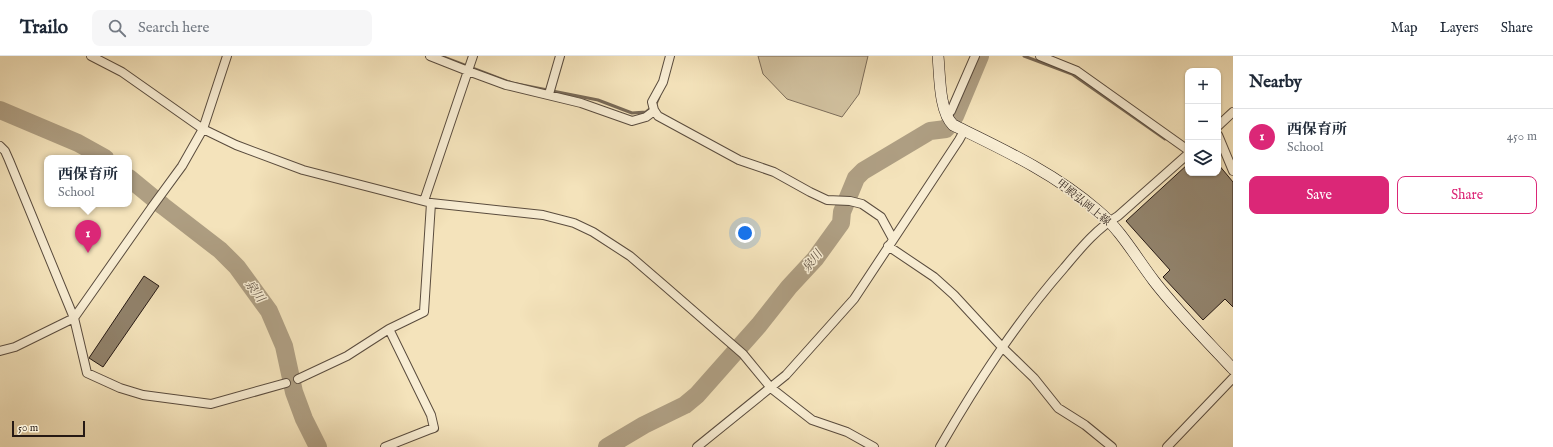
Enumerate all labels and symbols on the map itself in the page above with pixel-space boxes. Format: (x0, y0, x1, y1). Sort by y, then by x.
street label: 甲殿弘岡上線 (1053, 177, 1113, 229)
pin: 1 (75, 220, 101, 253)
your location (735, 223, 755, 243)
water label: 泉川 (799, 246, 827, 275)
water label: 泉川 (241, 277, 269, 307)
scale bar (12, 419, 85, 438)

